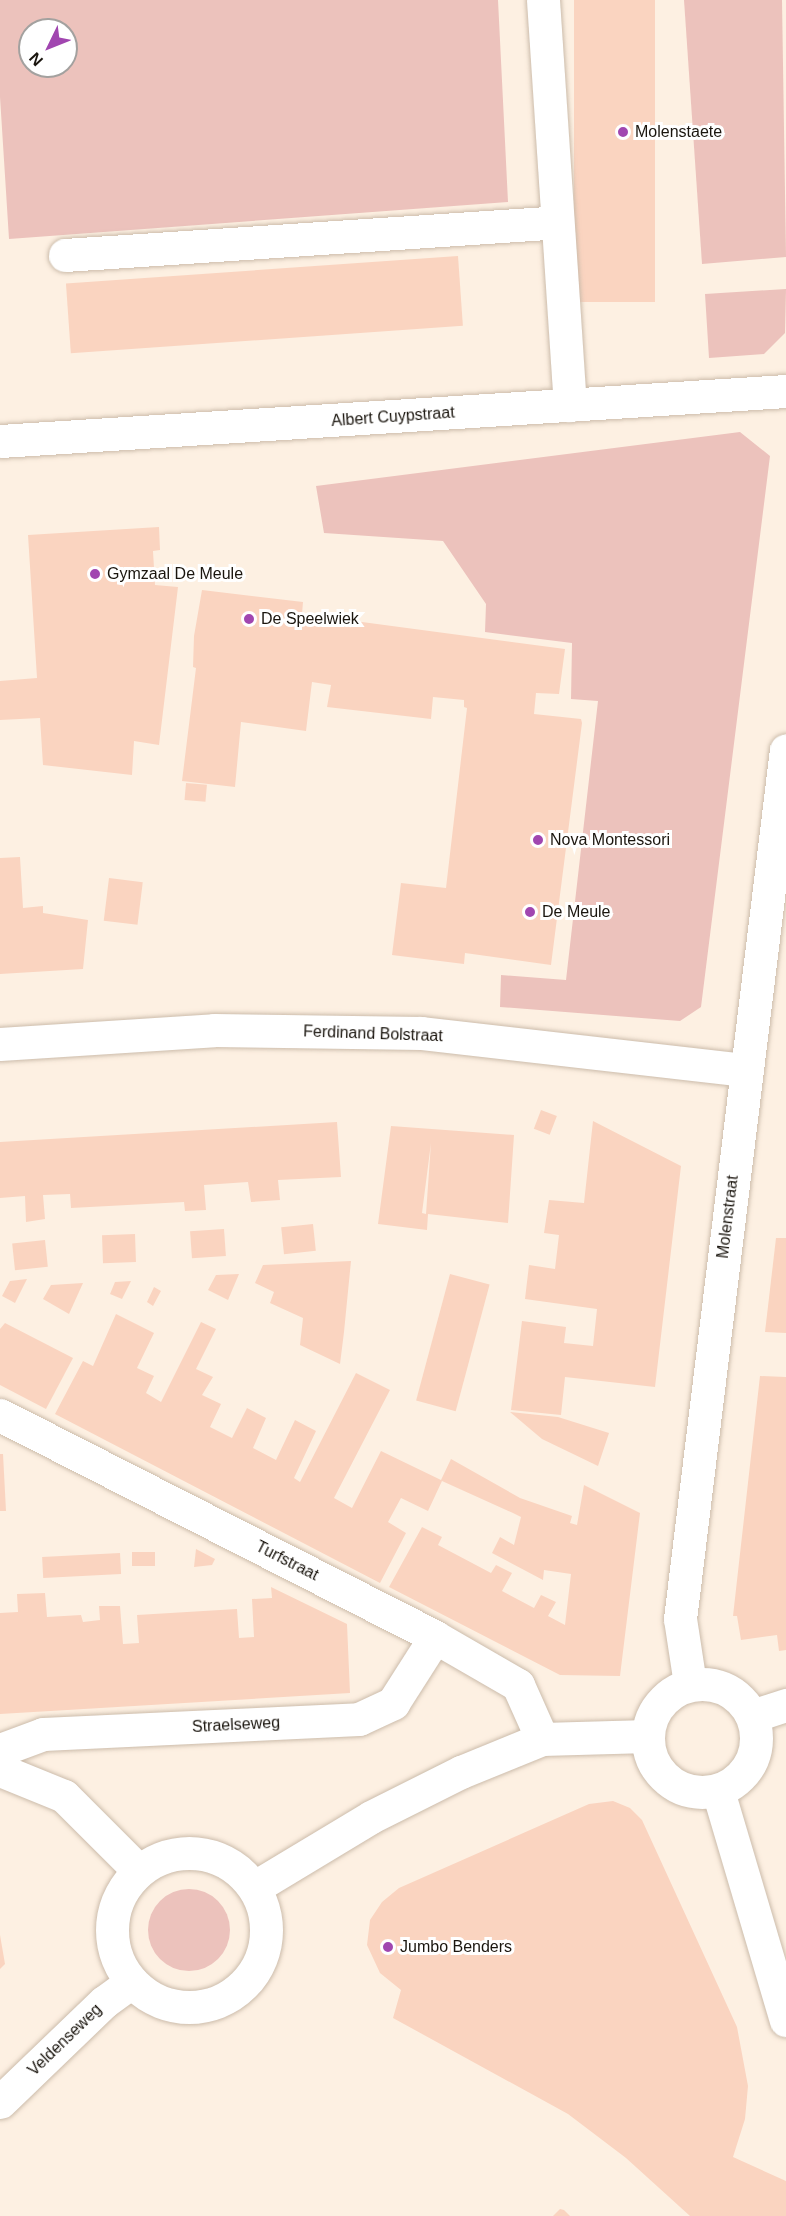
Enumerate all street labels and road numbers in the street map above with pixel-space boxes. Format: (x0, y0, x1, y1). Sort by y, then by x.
street label: Albert Cuypstraat (331, 403, 455, 431)
street label: Ferdinand Bolstraat (303, 1022, 443, 1046)
street label: Molenstraat (713, 1174, 743, 1260)
street label: Turfstraat (252, 1537, 322, 1585)
street label: Straelseweg (192, 1713, 280, 1737)
street label: Veldenseweg (24, 2000, 106, 2080)

